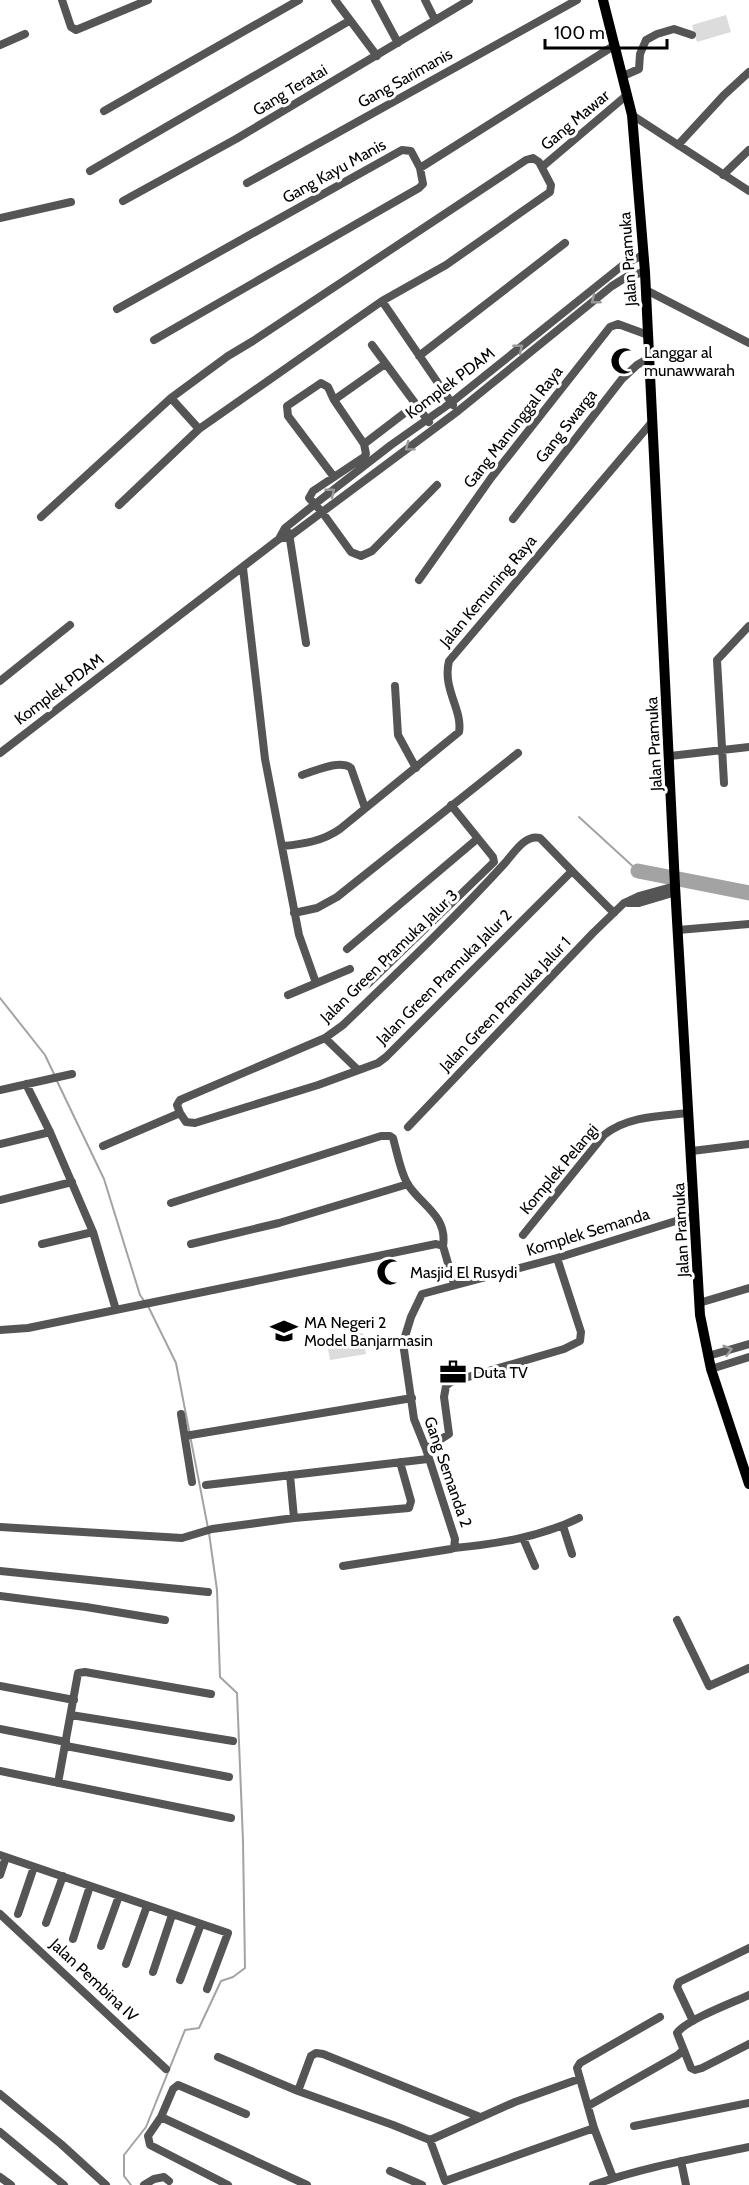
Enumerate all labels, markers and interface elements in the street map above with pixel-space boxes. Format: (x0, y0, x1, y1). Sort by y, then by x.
scale bar (545, 12, 666, 50)
text: 100 m (554, 22, 605, 44)
street label: Gang Sarimanis (354, 44, 456, 112)
street label: Gang Teratai (249, 60, 331, 120)
street label: Gang Mawar (537, 85, 614, 154)
street label: Gang Kayu Manis (279, 135, 389, 207)
street label: Jalan Pramuka (615, 211, 641, 308)
one-way arrow (591, 293, 602, 304)
street label: Komplek PDAM (402, 343, 498, 423)
place label: Langgar al munawwarah (644, 343, 735, 380)
one-way arrow (513, 345, 524, 356)
mosque icon: Langgar al munawwarah (609, 346, 639, 376)
street label: Gang Manunggal Raya (460, 362, 567, 492)
street label: Gang Swarga (531, 385, 601, 466)
one-way arrow (405, 440, 416, 451)
one-way arrow (324, 488, 335, 499)
street label: Jalan Kemuning Raya (435, 531, 541, 652)
street label: Komplek PDAM (11, 649, 107, 729)
street label: Jalan Pramuka (642, 696, 666, 793)
street label: Jalan Green Pramuka Jalur 3 (316, 885, 462, 1027)
street label: Jalan Green Pramuka Jalur 2 (372, 905, 516, 1049)
street label: Jalan Green Pramuka Jalur 1 (435, 933, 574, 1076)
street label: Komplek Pelangi (516, 1120, 602, 1218)
street label: Jalan Pramuka (669, 1182, 693, 1279)
street label: Komplek Semanda (524, 1204, 652, 1260)
mosque icon: Masjid El Rusydi (375, 1257, 405, 1287)
place label: Masjid El Rusydi (410, 1263, 517, 1282)
place label: MA Negeri 2 Model Banjarmasin (304, 1313, 433, 1350)
school or university icon: MA Negeri 2 Model Banjarmasin (269, 1316, 299, 1346)
one-way arrow (722, 1345, 733, 1357)
office icon: Duta TV (438, 1357, 468, 1387)
place label: Duta TV (473, 1363, 528, 1382)
street label: Gang Semanda 2 (420, 1414, 476, 1530)
street label: Jalan Pembina IV (45, 1934, 142, 2026)

